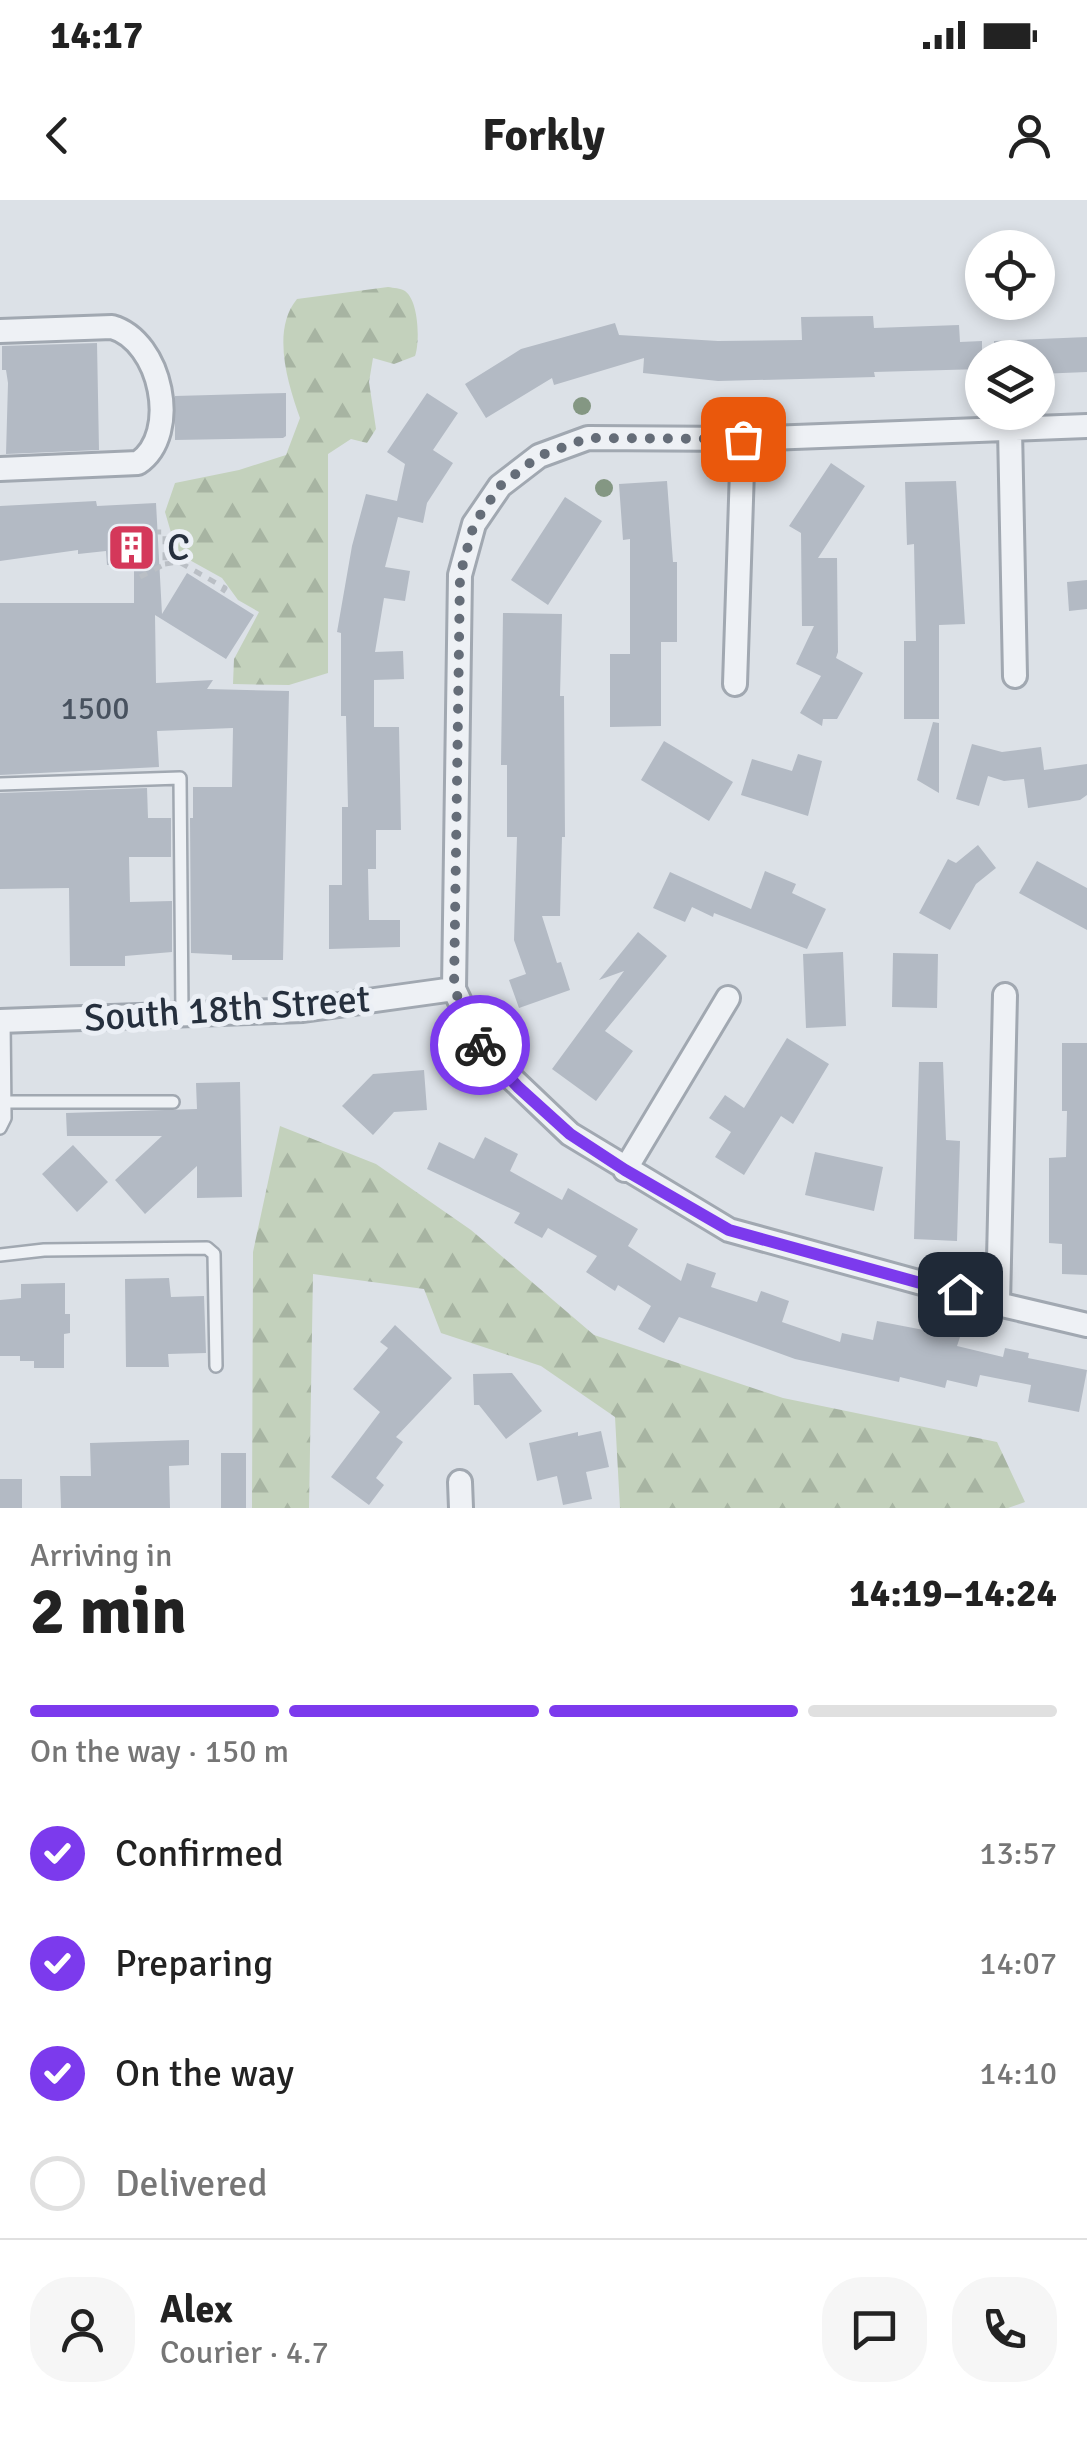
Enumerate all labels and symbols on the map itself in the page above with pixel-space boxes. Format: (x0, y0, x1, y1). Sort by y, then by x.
pin (701, 397, 786, 482)
building icon: C (106, 521, 158, 573)
place label: C (167, 524, 190, 571)
house number: 1500 (60, 689, 130, 728)
street label: South 18th Street (83, 975, 372, 1042)
courier (430, 995, 530, 1095)
pin (918, 1252, 1003, 1337)

